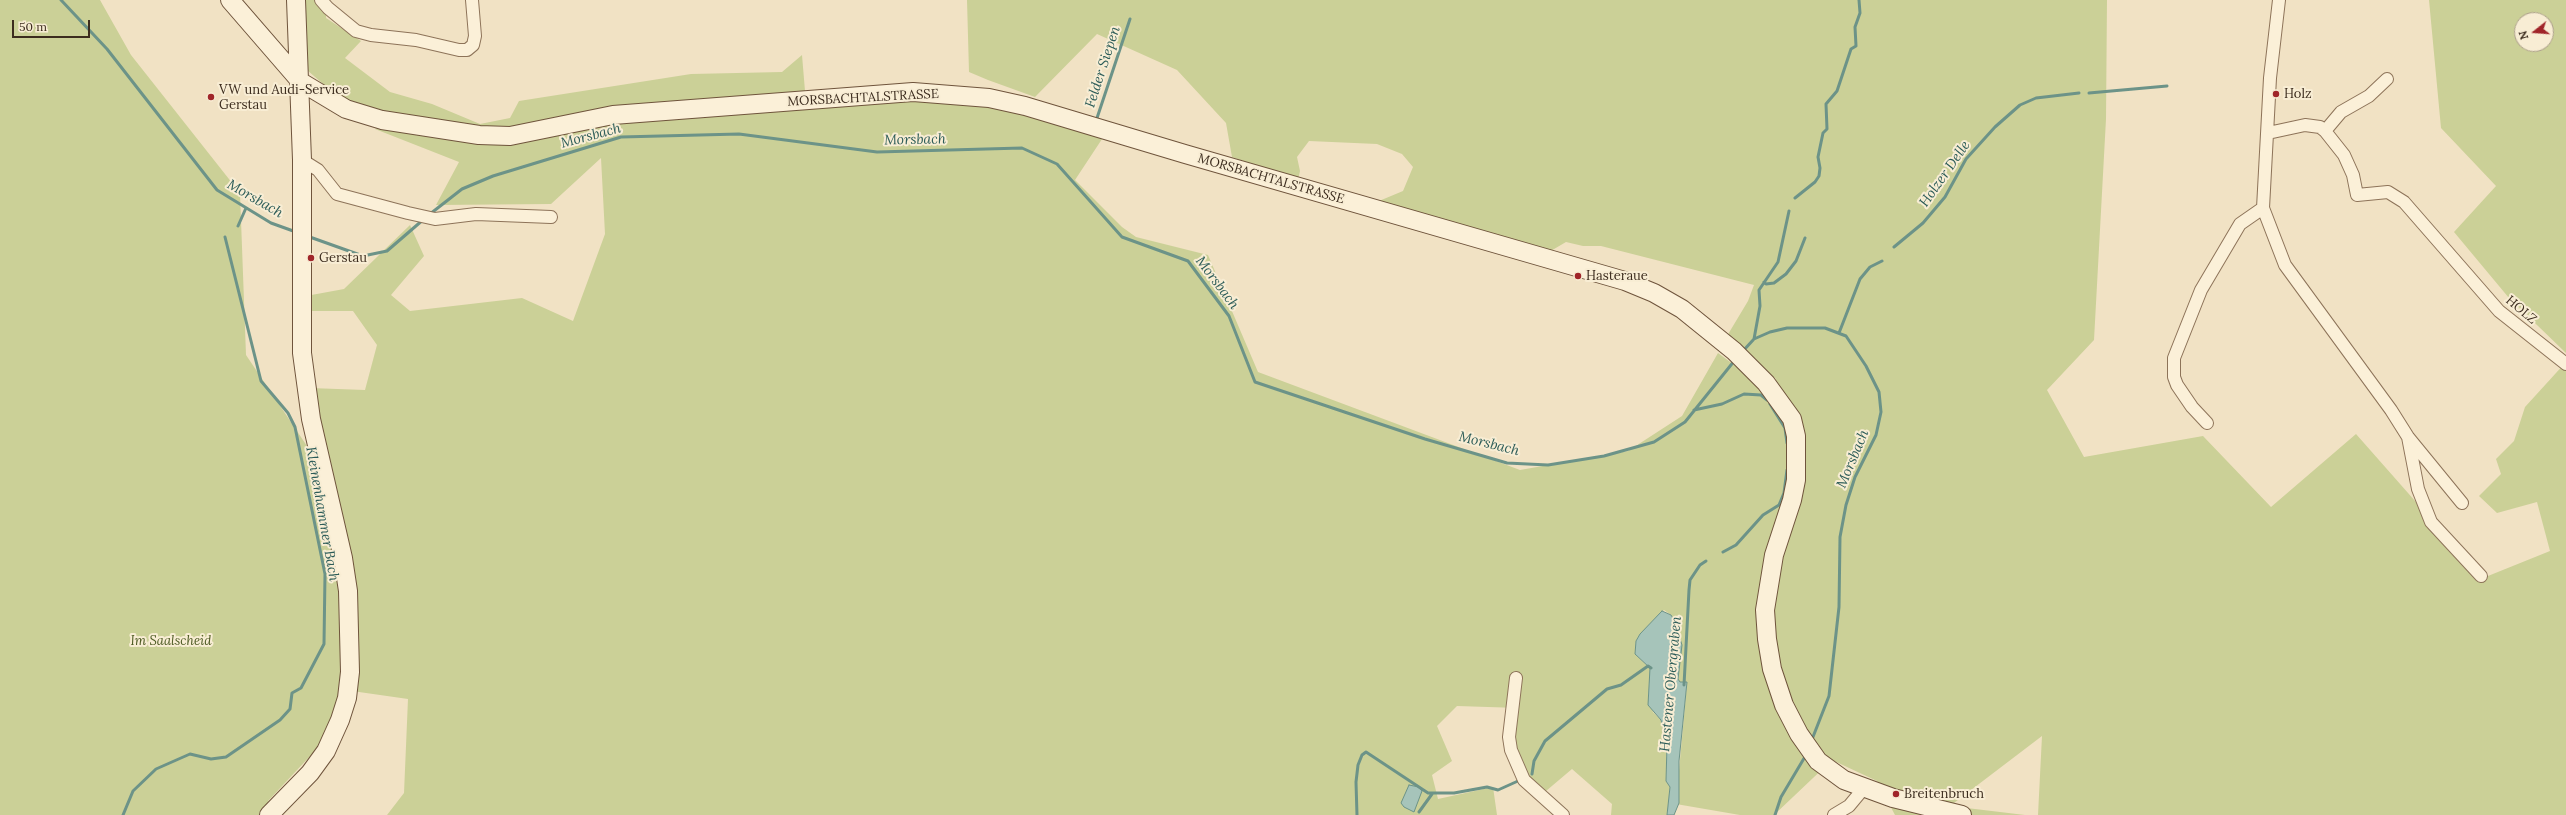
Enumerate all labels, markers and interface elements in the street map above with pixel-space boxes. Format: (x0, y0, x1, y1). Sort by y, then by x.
scale bar (14, 12, 92, 38)
north arrow (2514, 12, 2554, 52)
text: 50 m (19, 19, 47, 34)
water label: Felder Siepen (1082, 24, 1124, 110)
text: N (2516, 29, 2531, 41)
place label: VW und Audi-Service Gerstau (219, 82, 349, 113)
street label: MORSBACHTALSTRASSE (787, 86, 939, 110)
place label: Holz (2284, 86, 2312, 102)
marker: Holz (2271, 89, 2281, 99)
marker: VW und Audi-Service Gerstau (206, 92, 216, 102)
water label: Morsbach (559, 120, 623, 152)
water label: Morsbach (884, 131, 946, 149)
water label: Holzer Delle (1916, 138, 1974, 210)
street label: MORSBACHTALSTRASSE (1196, 151, 1346, 207)
water label: Morsbach (224, 176, 286, 222)
place label: Gerstau (319, 250, 367, 266)
marker: Gerstau (306, 253, 316, 263)
water label: Morsbach (1192, 253, 1242, 313)
place label: Hasteraue (1586, 268, 1648, 284)
marker: Hasteraue (1573, 271, 1583, 281)
street label: HOLZ (2502, 293, 2540, 327)
water label: Morsbach (1833, 427, 1873, 491)
water label: Morsbach (1457, 428, 1521, 460)
water label: Kleinenhammer Bach (302, 445, 342, 583)
water label: Hastener Obergraben (1657, 615, 1685, 753)
park label: Im Saalscheid (130, 633, 212, 649)
place label: Breitenbruch (1904, 786, 1984, 802)
marker: Breitenbruch (1891, 789, 1901, 799)

